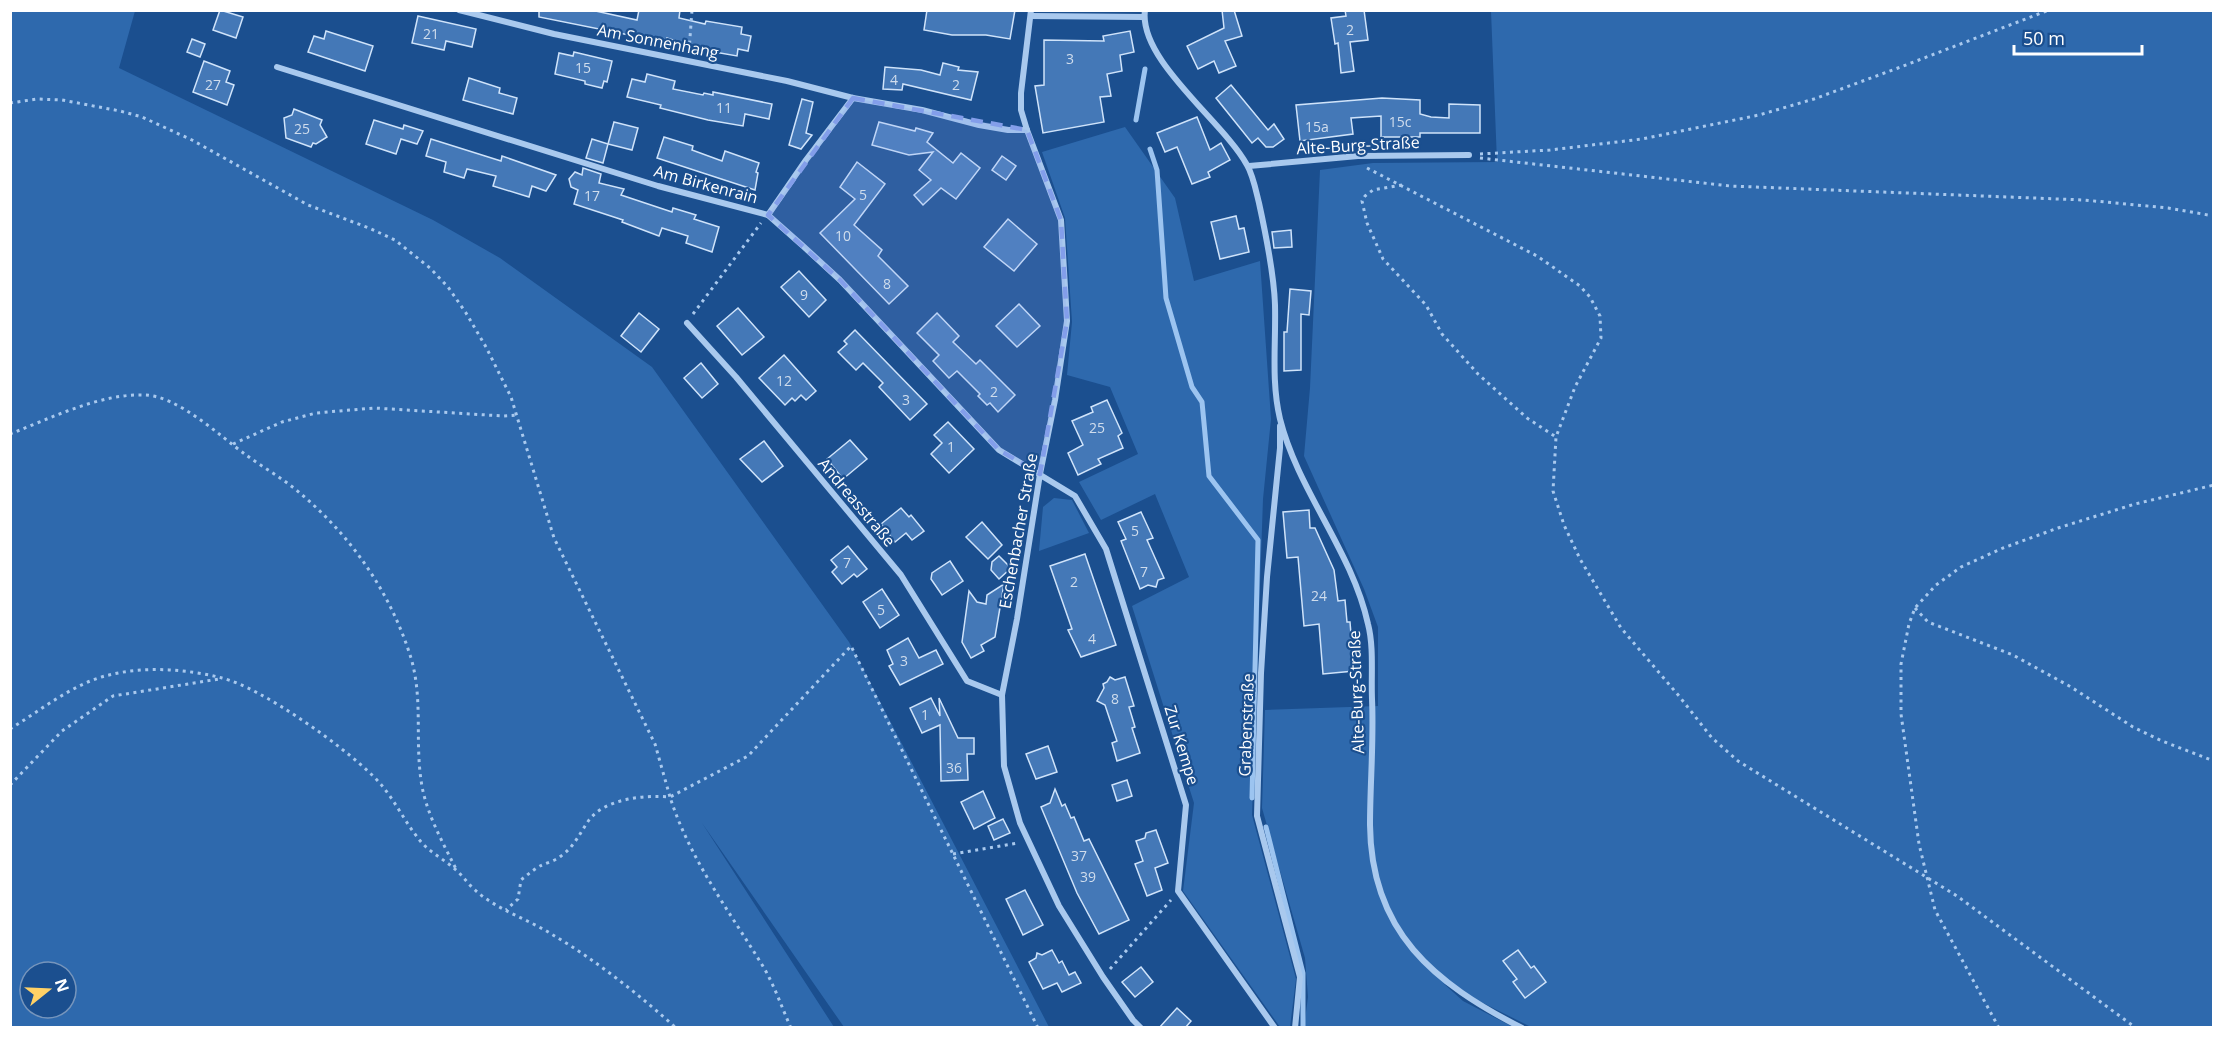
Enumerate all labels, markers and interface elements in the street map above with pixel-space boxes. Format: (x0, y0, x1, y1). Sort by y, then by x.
street label: Am Sonnenhang (595, 18, 721, 64)
scale bar (2014, 18, 2142, 56)
house number: 2 (1346, 20, 1354, 39)
house number: 21 (423, 24, 439, 43)
text: 50 m (2023, 26, 2065, 50)
house number: 3 (1066, 49, 1074, 68)
house number: 15 (575, 58, 591, 77)
house number: 4 (890, 70, 898, 89)
house number: 27 (205, 75, 221, 94)
house number: 2 (952, 75, 960, 94)
house number: 11 (716, 98, 732, 117)
house number: 15c (1389, 112, 1412, 131)
house number: 15a (1305, 117, 1329, 136)
house number: 25 (294, 119, 310, 138)
street label: Alte-Burg-Straße (1296, 131, 1420, 159)
street label: Am Birkenrain (652, 160, 760, 208)
house number: 5 (859, 185, 867, 204)
house number: 17 (584, 186, 600, 205)
house number: 10 (835, 226, 851, 245)
house number: 8 (883, 274, 891, 293)
house number: 9 (800, 285, 808, 304)
house number: 12 (776, 371, 792, 390)
house number: 2 (990, 382, 998, 401)
house number: 3 (902, 390, 910, 409)
house number: 25 (1089, 418, 1105, 437)
house number: 1 (947, 437, 955, 456)
street label: Eschenbacher Straße (993, 452, 1043, 610)
street label: Andreasstraße (813, 453, 901, 551)
house number: 5 (1131, 521, 1139, 540)
house number: 7 (843, 553, 851, 572)
house number: 7 (1140, 562, 1148, 581)
house number: 2 (1070, 572, 1078, 591)
house number: 24 (1311, 586, 1327, 605)
house number: 5 (877, 600, 885, 619)
house number: 4 (1088, 629, 1096, 648)
street label: Alte-Burg-Straße (1343, 630, 1369, 754)
house number: 3 (900, 651, 908, 670)
street label: Grabenstraße (1233, 673, 1259, 777)
house number: 8 (1111, 689, 1119, 708)
street label: Zur Kempe (1159, 703, 1205, 787)
house number: 1 (921, 705, 929, 724)
house number: 36 (946, 758, 962, 777)
house number: 37 (1071, 846, 1087, 865)
house number: 39 (1080, 867, 1096, 886)
north arrow (18, 960, 78, 1020)
text: N (50, 976, 75, 995)

